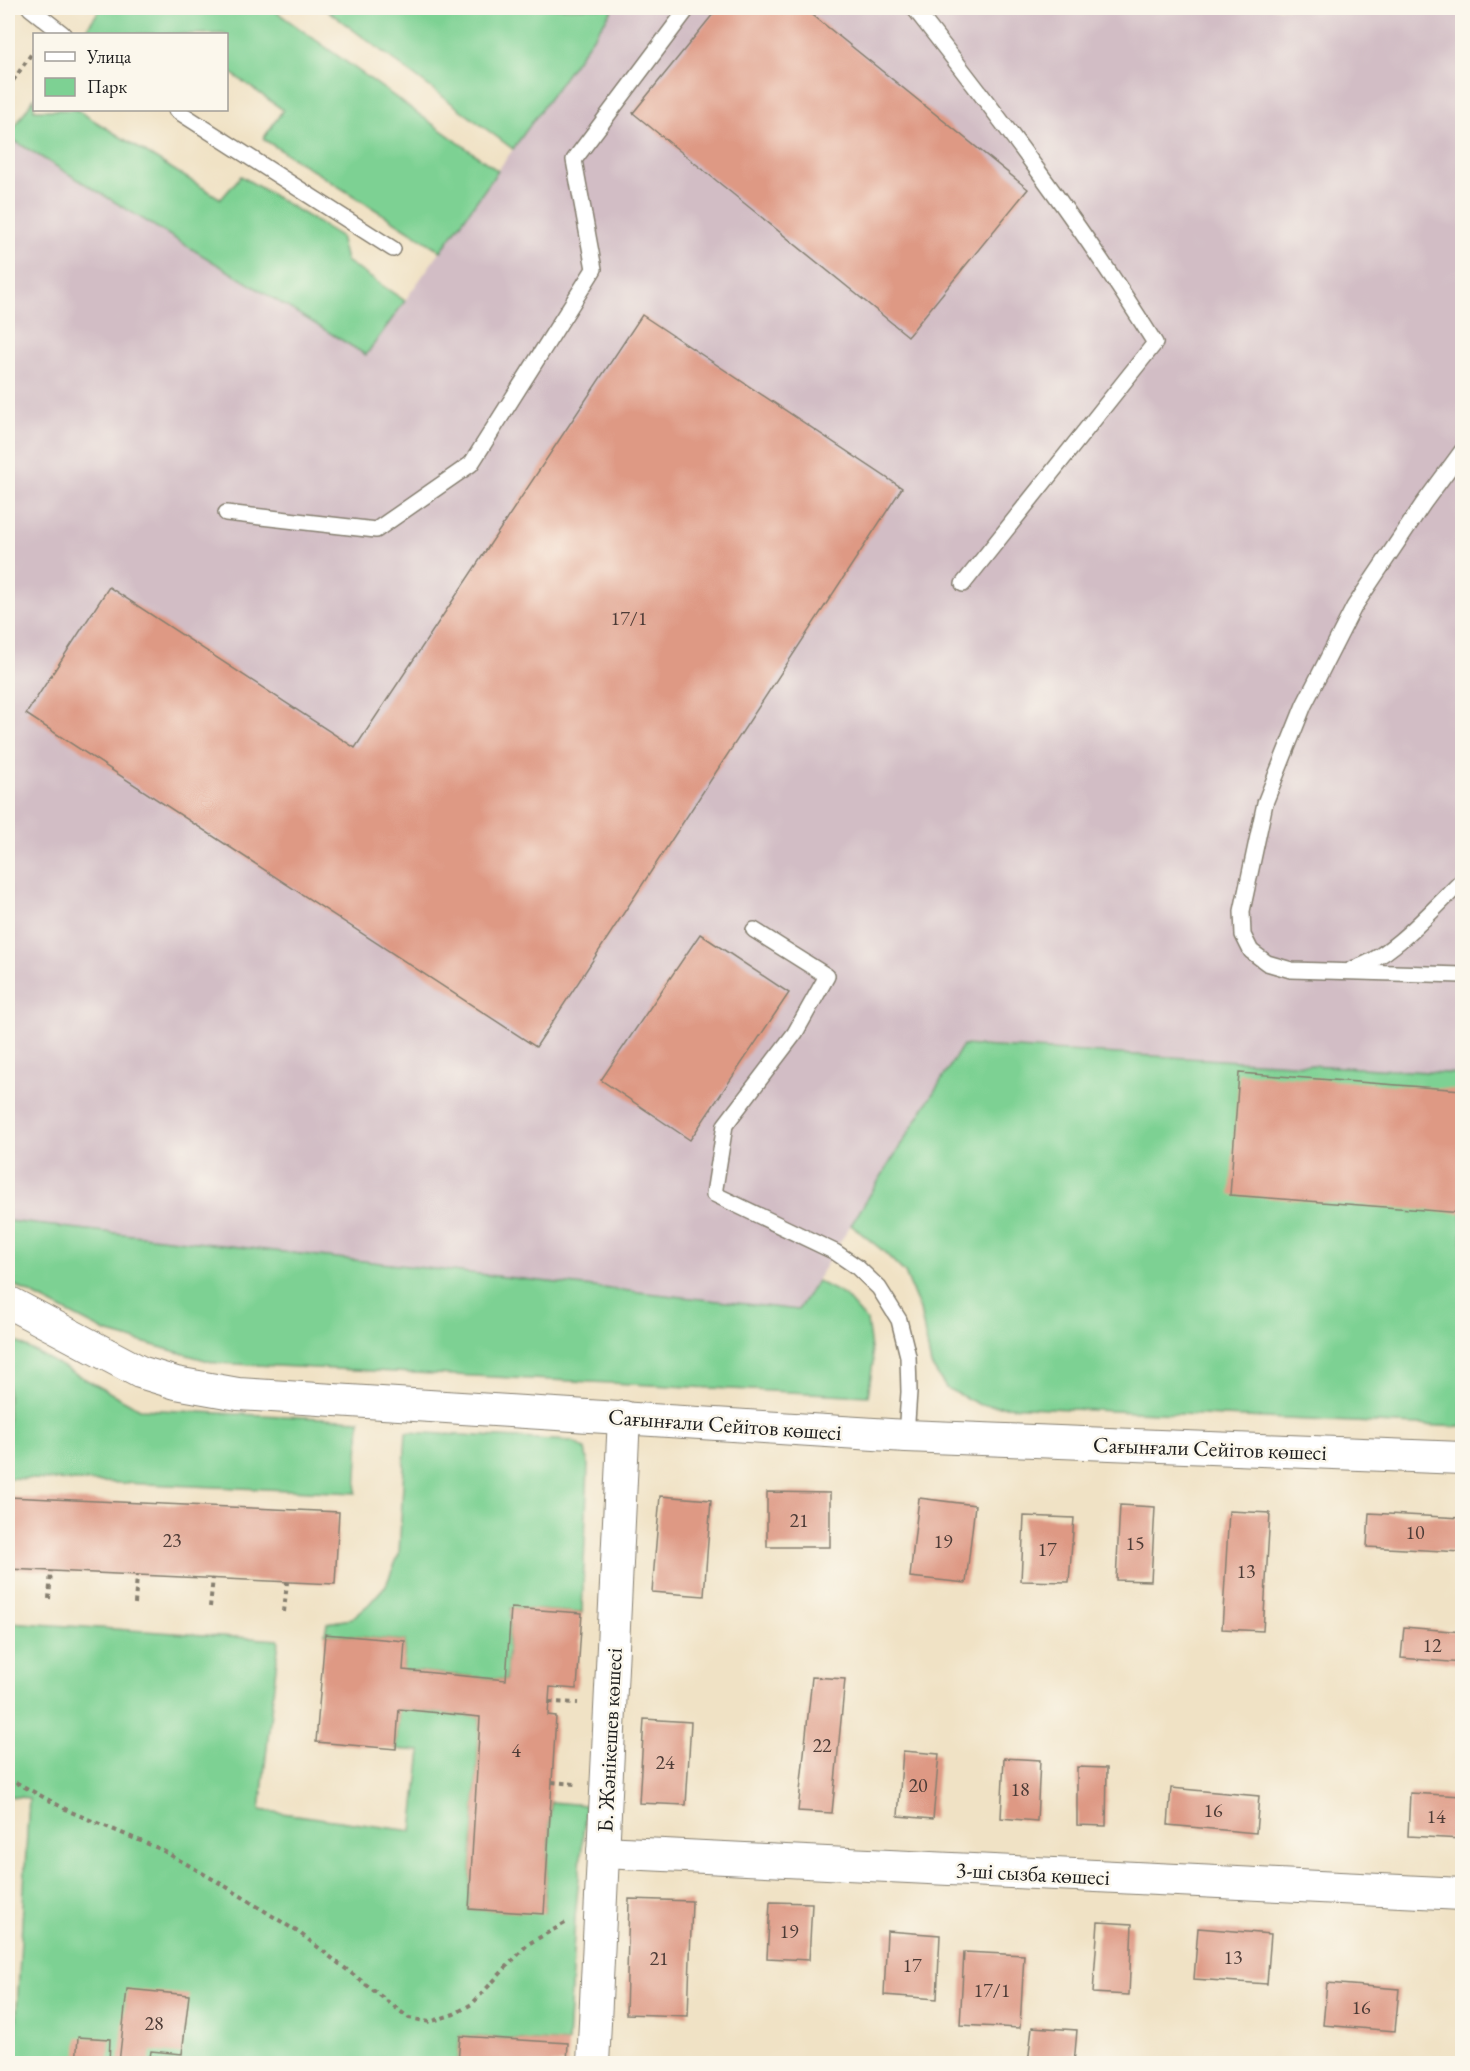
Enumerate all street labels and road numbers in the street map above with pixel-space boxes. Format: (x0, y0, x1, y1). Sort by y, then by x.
street label: Сағынғали Сейітов көшесі (607, 1402, 843, 1447)
street label: Сағынғали Сейітов көшесі (1093, 1430, 1327, 1467)
street label: Б. Жәнікешев көшесі (590, 1647, 629, 1833)
street label: 3-ші сызба көшесі (955, 1855, 1111, 1892)

